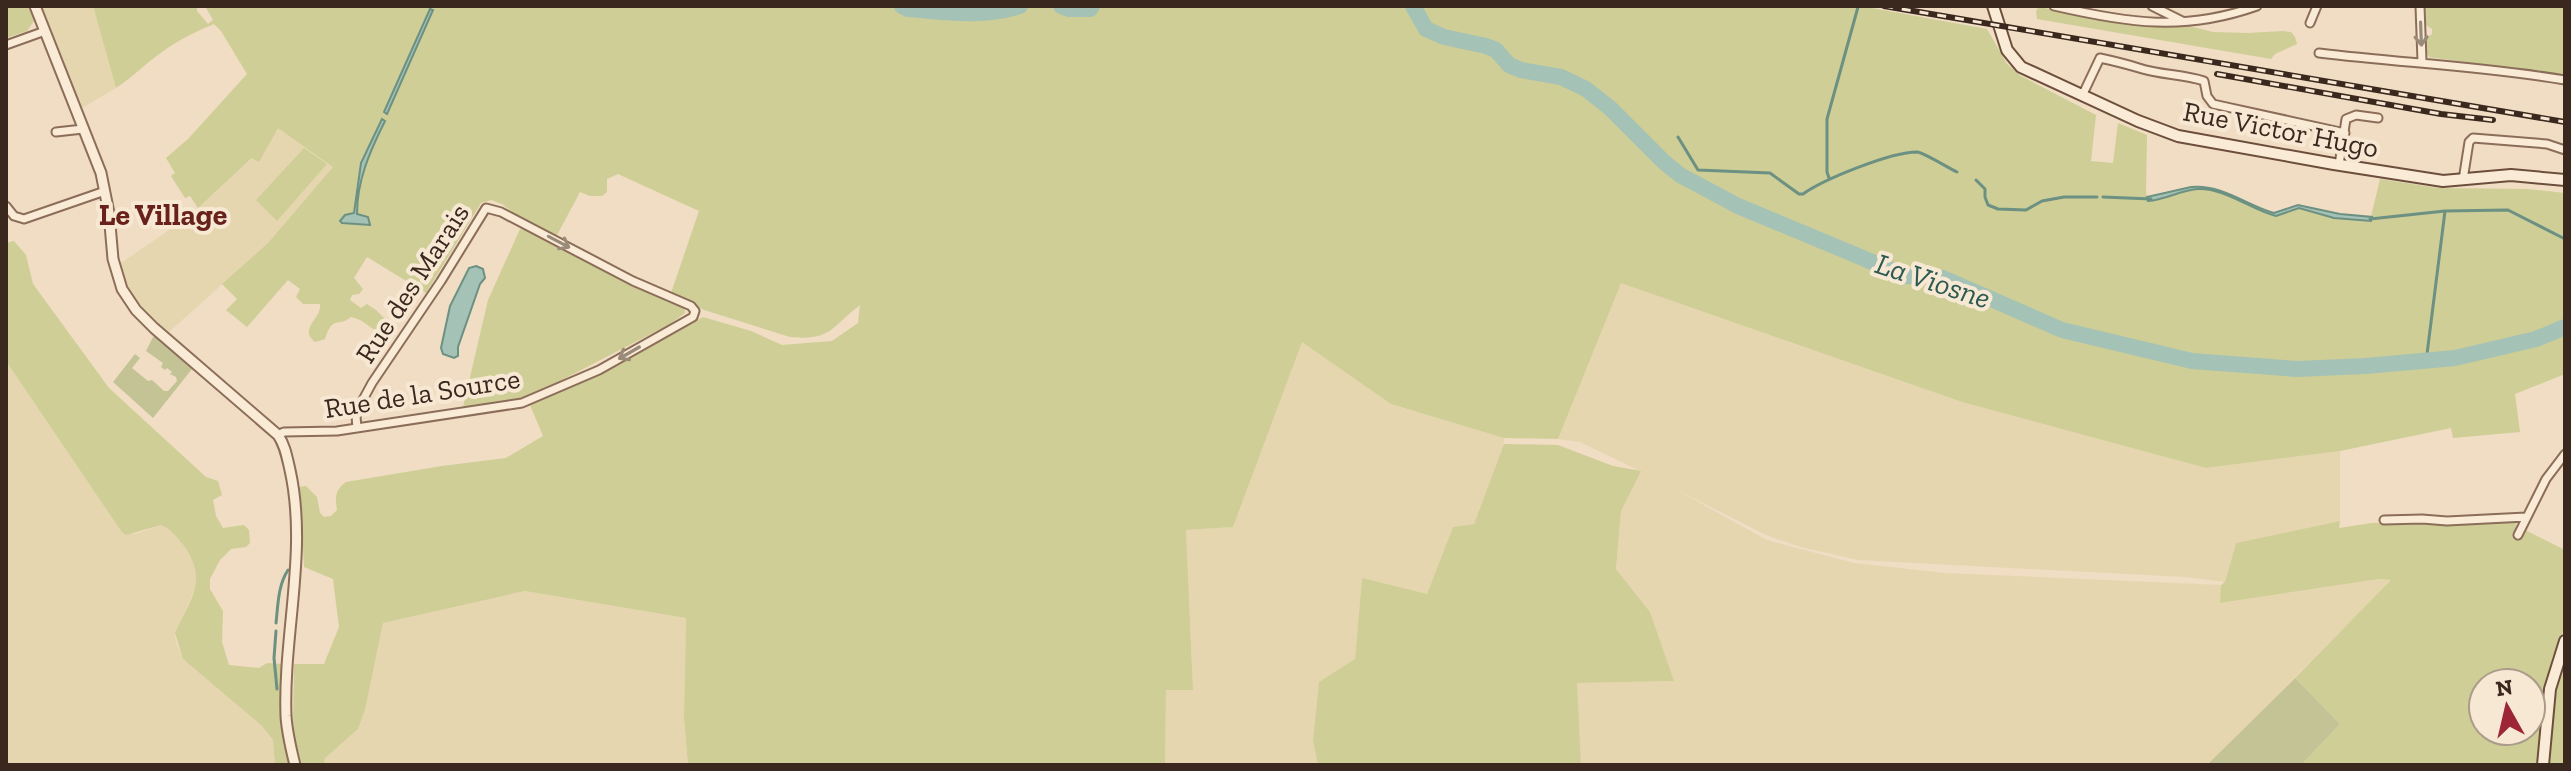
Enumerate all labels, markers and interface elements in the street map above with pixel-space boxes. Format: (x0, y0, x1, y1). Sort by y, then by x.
one-way arrow (2414, 20, 2429, 47)
street label: Rue Victor Hugo (2180, 94, 2381, 165)
district label: Le Village (99, 197, 227, 233)
street label: Rue des Marais (349, 198, 476, 369)
one-way arrow (547, 235, 570, 251)
water label: La Viosne (1871, 246, 1995, 316)
one-way arrow (618, 345, 641, 361)
street label: Rue de la Source (322, 362, 522, 425)
north arrow (2467, 667, 2547, 747)
text: N (2494, 673, 2515, 702)

